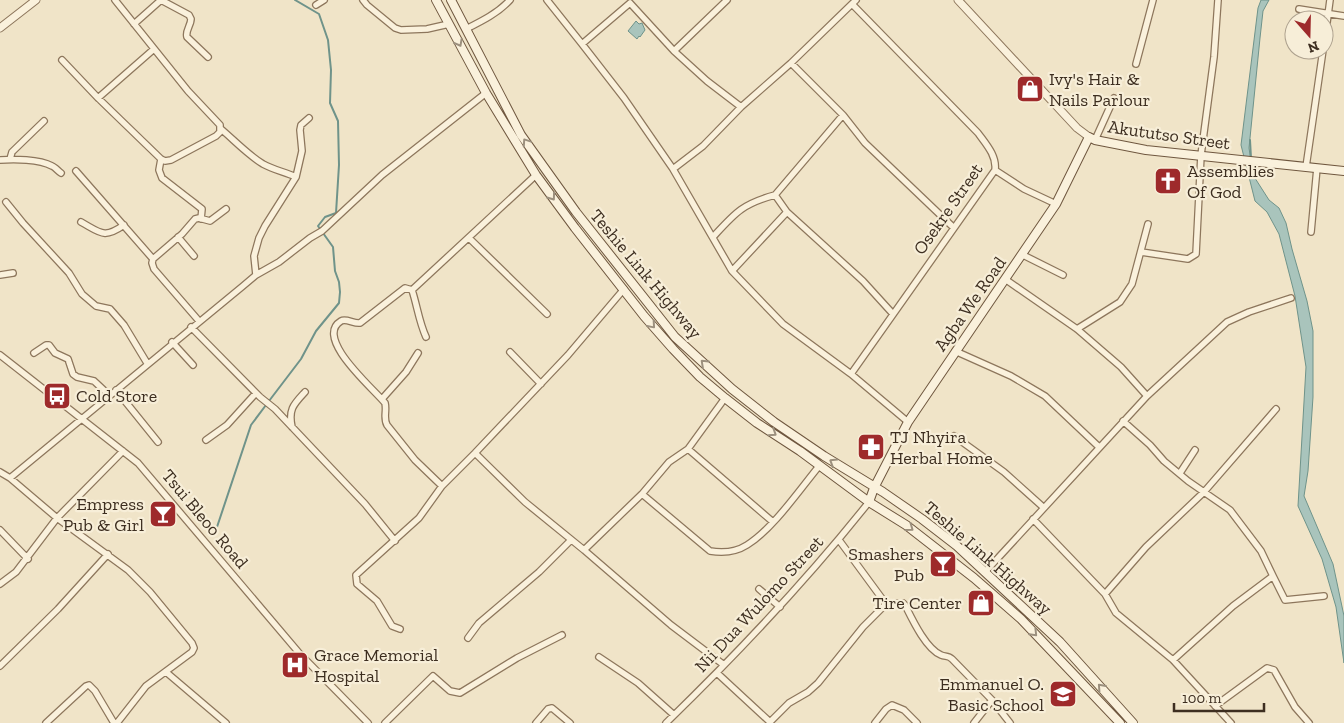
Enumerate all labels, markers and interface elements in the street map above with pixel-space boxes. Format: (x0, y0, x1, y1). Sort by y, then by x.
north arrow (1284, 10, 1334, 60)
text: N (1305, 37, 1321, 57)
one-way arrow (453, 38, 463, 47)
place label: Ivy's Hair & Nails Parlour (1049, 68, 1150, 111)
shop icon: Ivy's Hair & Nails Parlour (1015, 74, 1045, 104)
street label: Akututso Street (1106, 116, 1232, 155)
one-way arrow (522, 138, 532, 147)
street label: Osekre Street (908, 159, 988, 259)
place label: Assemblies Of God (1187, 160, 1274, 203)
church icon: Assemblies Of God (1153, 166, 1183, 196)
one-way arrow (546, 191, 555, 201)
street label: Teshie Link Highway (585, 205, 707, 344)
street label: Agba We Road (929, 252, 1011, 355)
one-way arrow (646, 320, 655, 329)
one-way arrow (700, 360, 709, 369)
bus stop icon: Cold Store (42, 381, 72, 411)
place label: Cold Store (76, 385, 157, 407)
place label: TJ Nhyira Herbal Home (890, 426, 993, 469)
one-way arrow (767, 427, 776, 436)
pharmacy icon: TJ Nhyira Herbal Home (856, 432, 886, 462)
one-way arrow (829, 458, 838, 468)
street label: Tsui Bleoo Road (157, 465, 253, 573)
place label: Empress Pub & Girl (63, 493, 144, 536)
street label: Teshie Link Highway (920, 497, 1057, 620)
bar icon: Empress Pub & Girl (148, 499, 178, 529)
one-way arrow (904, 522, 914, 531)
street label: Nii Dua Wulomo Street (690, 531, 828, 677)
place label: Smashers Pub (848, 543, 924, 586)
bar icon: Smashers Pub (928, 549, 958, 579)
shop icon: Tire Center (966, 588, 996, 618)
place label: Tire Center (873, 592, 962, 614)
one-way arrow (1028, 627, 1037, 636)
place label: Grace Memorial Hospital (314, 644, 439, 687)
hospital icon: Grace Memorial Hospital (280, 650, 310, 680)
place label: Emmanuel O. Basic School (939, 673, 1044, 716)
school or university icon: Emmanuel O. Basic School (1048, 679, 1078, 709)
scale bar (1174, 680, 1264, 712)
one-way arrow (1098, 683, 1107, 692)
text: 100 m (1182, 689, 1221, 707)

